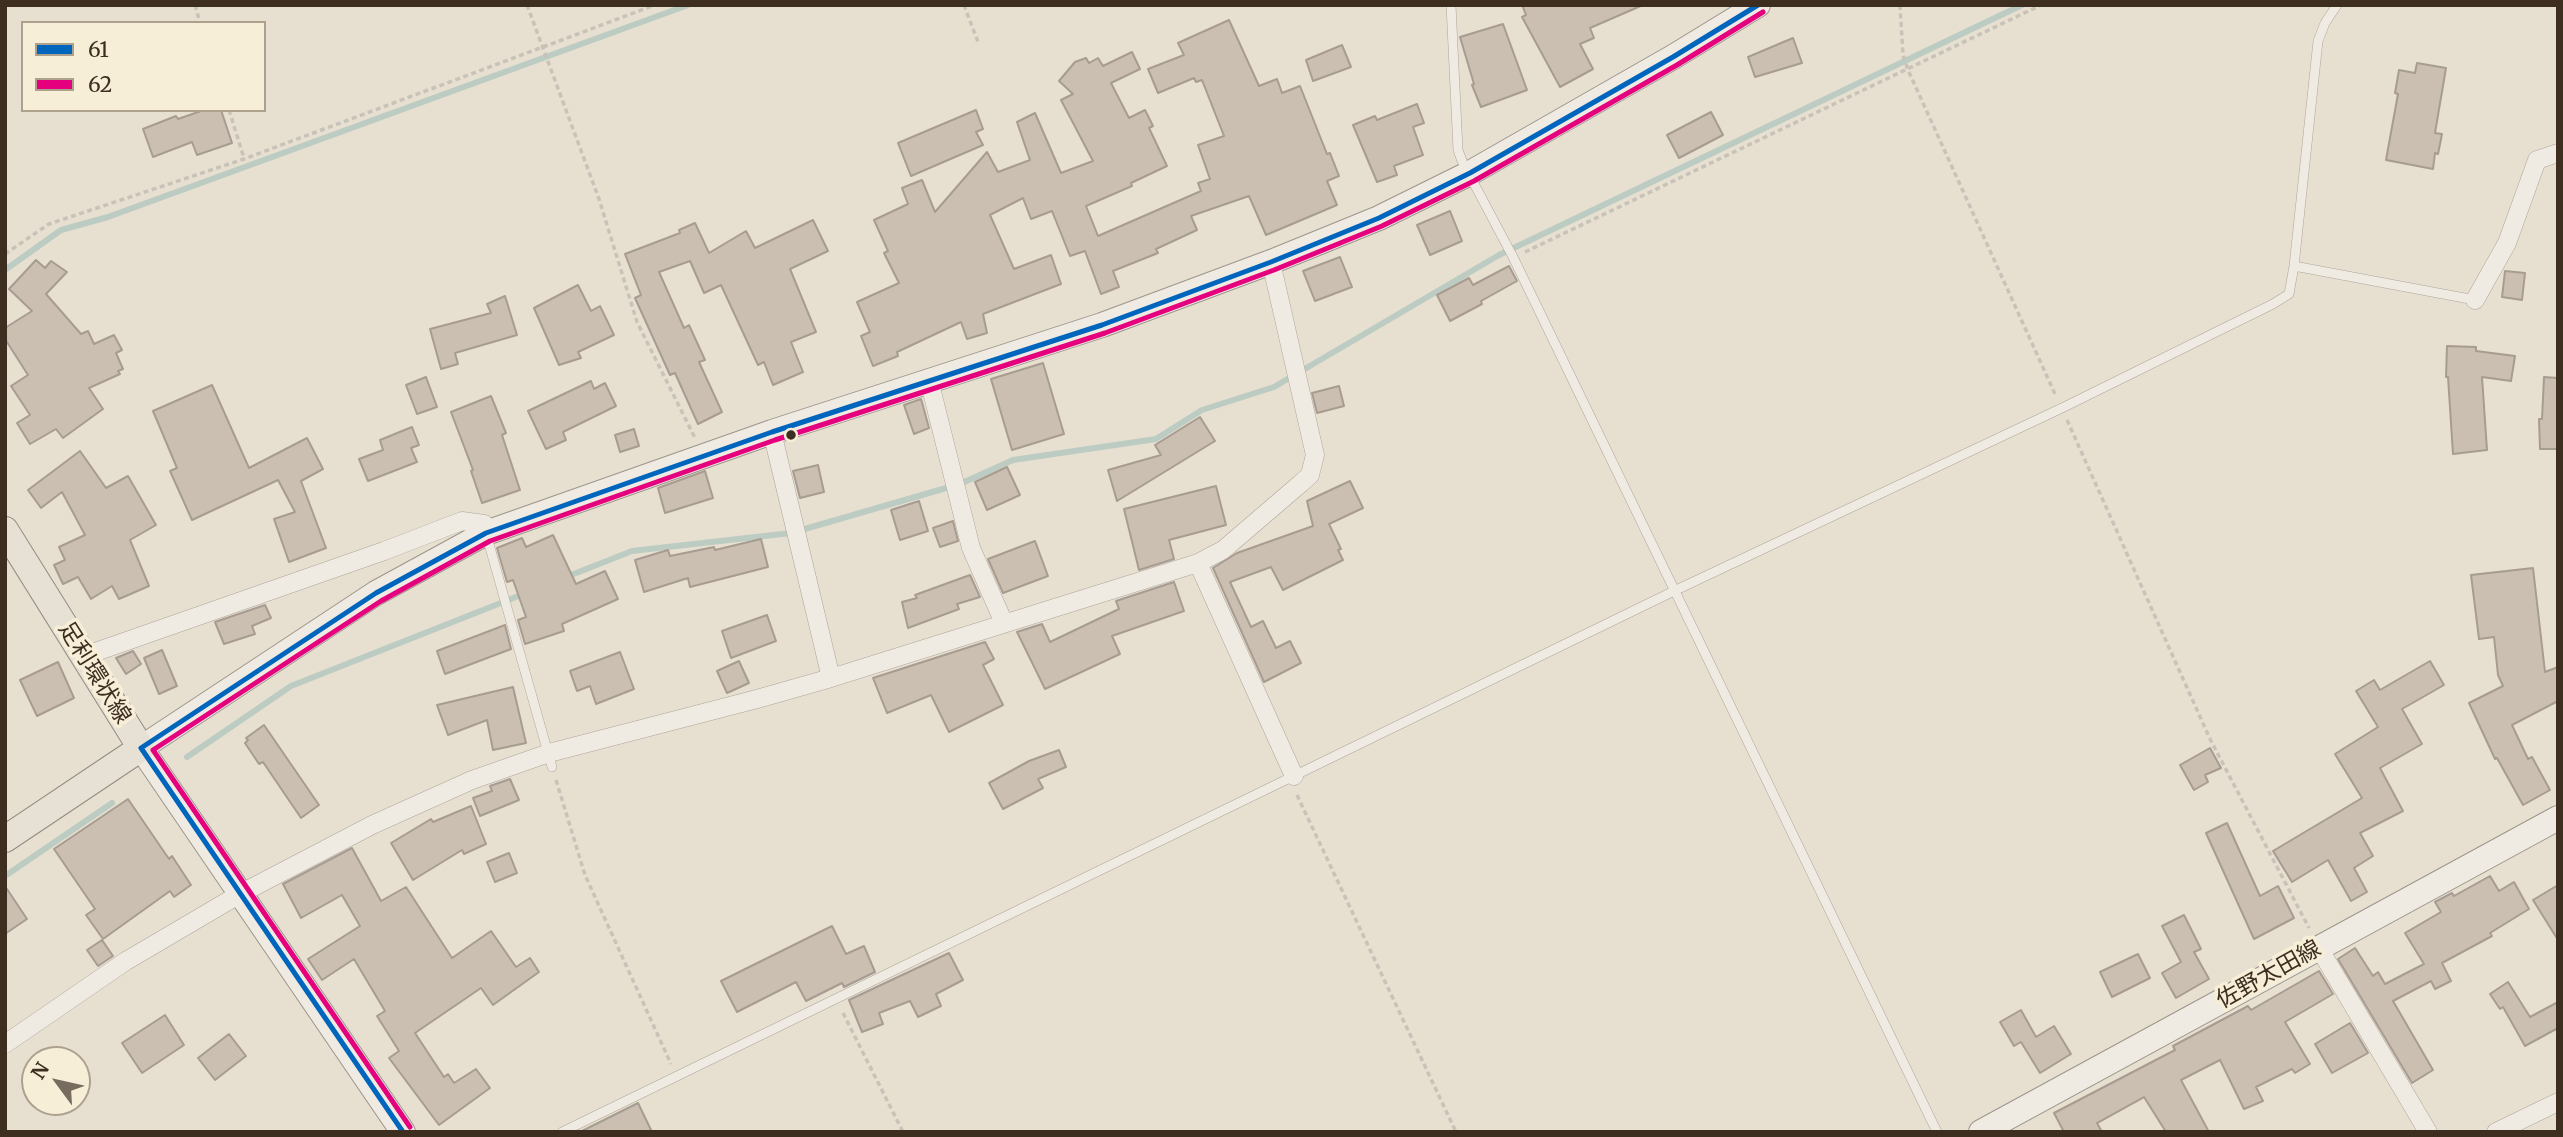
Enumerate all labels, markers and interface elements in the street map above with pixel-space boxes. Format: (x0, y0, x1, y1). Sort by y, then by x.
legend (21, 21, 266, 112)
text: 61 (88, 36, 109, 63)
text: 62 (88, 71, 112, 98)
unlabelled marker (784, 428, 798, 442)
street label: 足利環状線 (52, 617, 136, 729)
street label: 佐野太田線 (2212, 935, 2326, 1015)
north arrow (21, 1046, 91, 1116)
text: N (26, 1058, 54, 1083)

